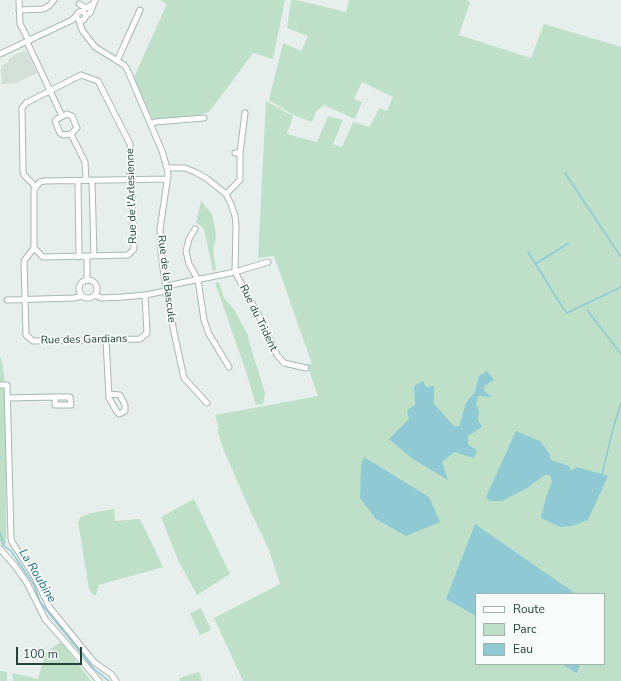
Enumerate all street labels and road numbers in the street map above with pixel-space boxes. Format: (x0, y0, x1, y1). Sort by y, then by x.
street label: Rue de l'Arlesienne (124, 148, 140, 244)
street label: Rue de la Bascule (154, 234, 178, 324)
street label: Rue du Trident (236, 283, 280, 353)
street label: Rue des Gardians (41, 333, 127, 347)

